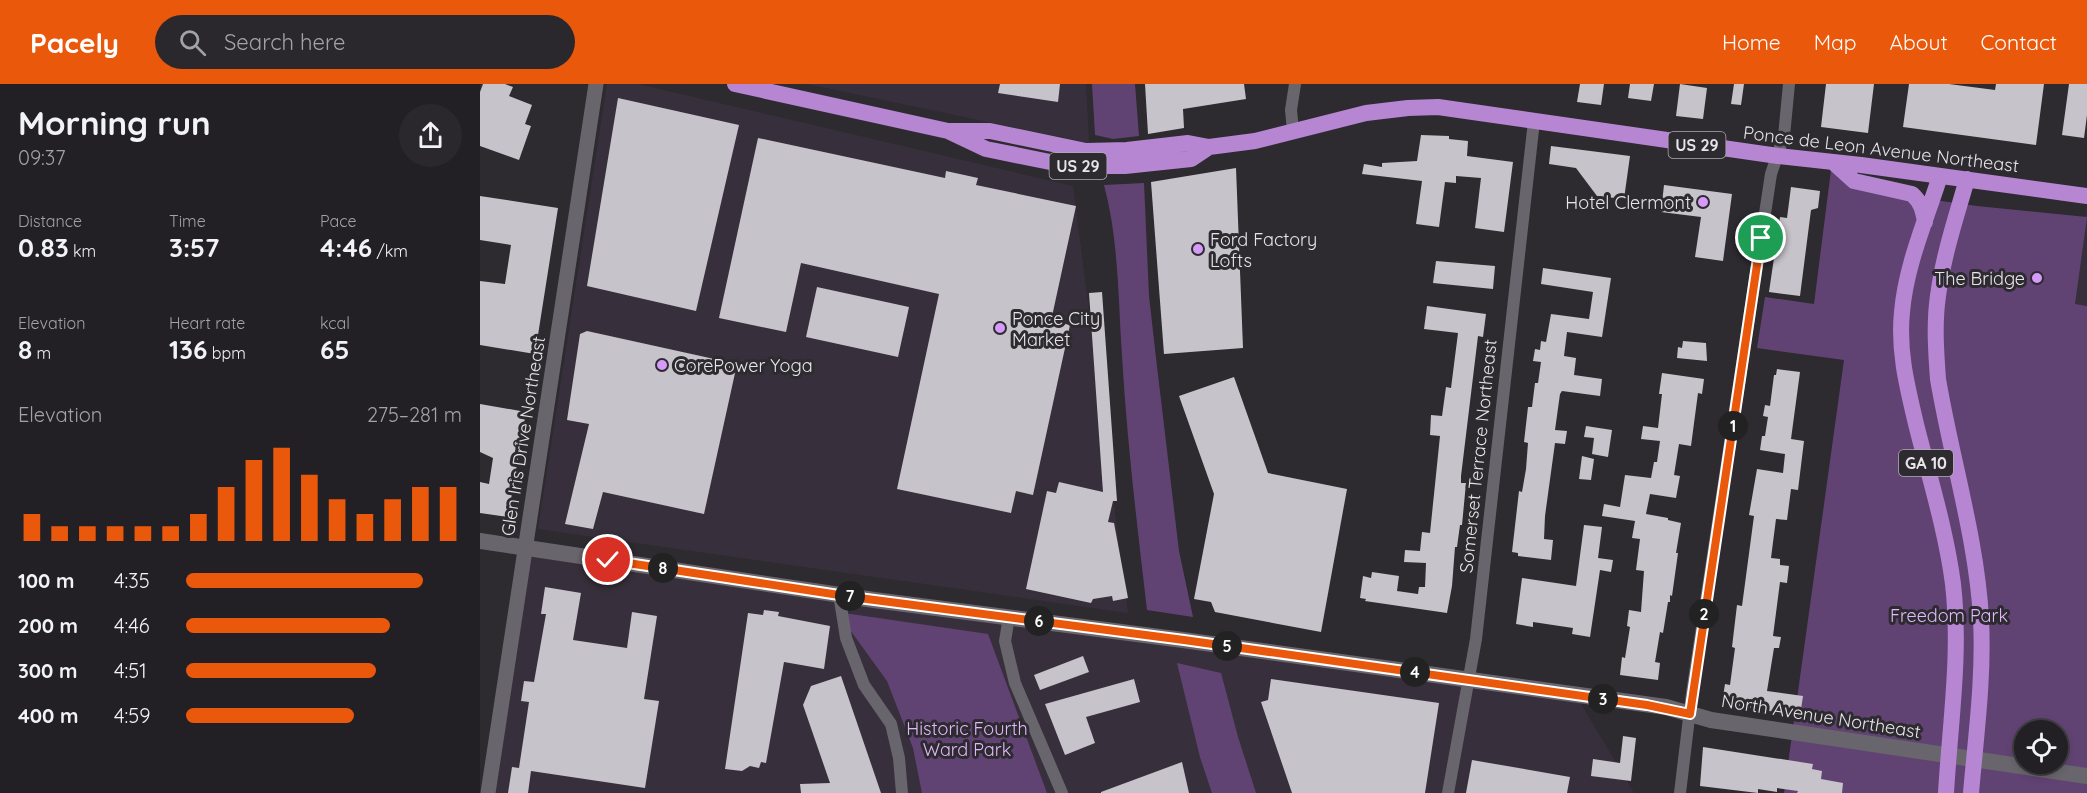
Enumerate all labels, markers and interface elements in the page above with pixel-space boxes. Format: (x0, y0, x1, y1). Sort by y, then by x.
search box (155, 15, 575, 69)
text: Pacely (30, 25, 119, 60)
icon: search (176, 26, 209, 59)
text: Search here (224, 28, 345, 56)
text: Home (1722, 29, 1781, 55)
text: Map (1814, 29, 1857, 55)
text: About (1890, 29, 1948, 55)
text: Contact (1981, 29, 2057, 55)
text: Morning run (18, 102, 211, 143)
button: share (399, 104, 462, 167)
street label: Ponce de Leon Avenue Northeast (1742, 121, 2020, 177)
road number: US 29 (1668, 132, 1726, 158)
text: 09:37 (18, 145, 66, 170)
road number: US 29 (1050, 153, 1106, 179)
place label: Hotel Clermont (1565, 191, 1691, 214)
marker: Hotel Clermont (1696, 195, 1710, 209)
text: Distance (18, 211, 82, 231)
text: Time (169, 211, 206, 231)
text: Pace (320, 211, 356, 231)
pin (1735, 212, 1786, 263)
icon: arrive (1744, 221, 1777, 254)
place label: Ford Factory Lofts (1210, 228, 1317, 272)
text: 0.83 (18, 231, 69, 264)
text: 3:57 (169, 231, 219, 264)
text: 4:46 (320, 231, 372, 264)
text: km (69, 241, 96, 261)
text: /km (372, 241, 408, 261)
marker: Ford Factory Lofts (1191, 242, 1205, 256)
place label: The Bridge (1934, 267, 2025, 290)
marker: The Bridge (2030, 271, 2044, 285)
place label: Ponce City Market (1012, 307, 1100, 351)
text: Elevation (18, 313, 85, 333)
text: Heart rate (169, 313, 245, 333)
text: kcal (320, 313, 350, 333)
marker: Ponce City Market (993, 321, 1007, 335)
text: 8 (18, 333, 32, 366)
text: 136 (169, 333, 207, 366)
text: 65 (320, 333, 349, 366)
street label: Glen Iris Drive Northeast (496, 335, 550, 537)
street label: Somerset Terrace Northeast (1454, 338, 1502, 574)
text: m (32, 343, 51, 363)
text: bpm (207, 343, 246, 363)
place label: CorePower Yoga (674, 354, 813, 377)
marker: CorePower Yoga (655, 358, 669, 372)
text: Elevation (18, 402, 102, 427)
text: 275–281 m (367, 402, 462, 427)
pin: 1 (1718, 411, 1748, 441)
text: 1 (1730, 416, 1736, 436)
road number: GA 10 (1899, 450, 1953, 476)
pin (582, 534, 633, 585)
icon: check (591, 543, 624, 576)
pin: 8 (648, 553, 678, 583)
text: 8 (659, 558, 667, 578)
text: 100 m (18, 568, 74, 593)
text: 4:35 (114, 568, 150, 593)
pin: 7 (835, 581, 865, 611)
text: 7 (846, 586, 854, 606)
pin: 2 (1689, 599, 1719, 629)
text: 2 (1699, 604, 1709, 624)
park label: Freedom Park (1890, 604, 2008, 627)
pin: 6 (1024, 606, 1054, 636)
text: 6 (1035, 611, 1043, 631)
text: 200 m (18, 613, 78, 638)
text: 4:46 (114, 613, 150, 638)
pin: 5 (1212, 631, 1242, 661)
text: 5 (1222, 636, 1232, 656)
pin: 4 (1400, 657, 1430, 687)
text: 300 m (18, 658, 77, 683)
text: 4:51 (114, 658, 147, 683)
text: 4 (1410, 662, 1420, 682)
pin: 3 (1588, 684, 1618, 714)
text: 3 (1599, 689, 1607, 709)
street label: North Avenue Northeast (1720, 689, 1922, 743)
text: 400 m (18, 703, 78, 728)
text: 4:59 (114, 703, 150, 728)
park label: Historic Fourth Ward Park (906, 717, 1028, 761)
map controls (2014, 720, 2068, 774)
button: locate (2014, 720, 2068, 774)

